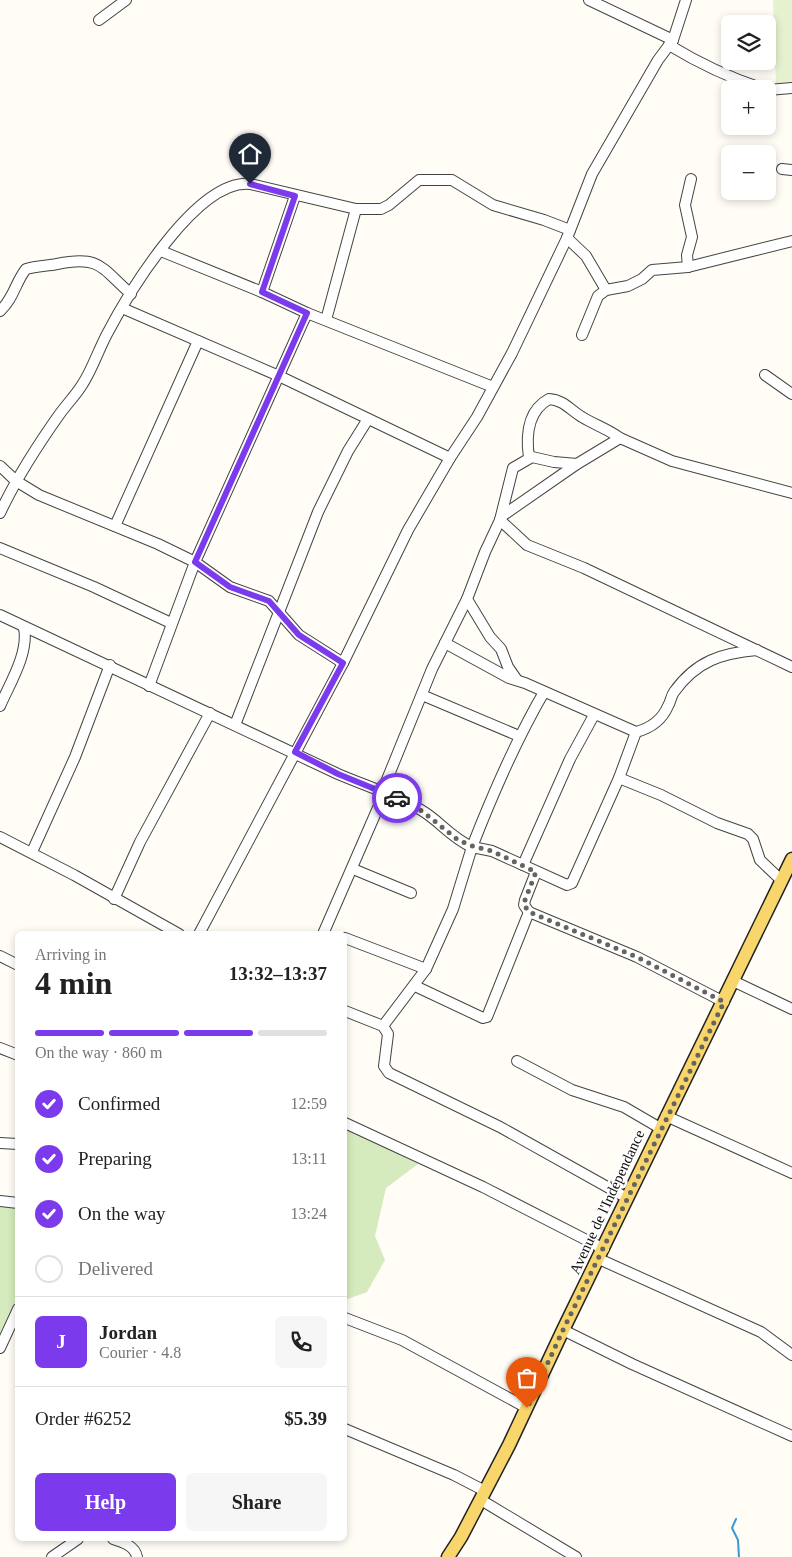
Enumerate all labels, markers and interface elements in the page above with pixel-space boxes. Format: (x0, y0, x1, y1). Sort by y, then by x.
map controls (721, 15, 776, 200)
button: layers (721, 15, 776, 70)
button: + (721, 80, 776, 135)
pin (229, 133, 271, 184)
icon: home (236, 140, 264, 168)
button: − (721, 145, 776, 200)
courier (372, 773, 422, 823)
icon: car (383, 784, 411, 812)
text: Arriving in (35, 946, 107, 963)
text: 13:32–13:37 (229, 963, 327, 984)
text: 4 min (35, 965, 112, 1001)
text: On the way · 860 m (35, 1044, 163, 1061)
icon: check (35, 1090, 63, 1118)
text: Confirmed (78, 1093, 160, 1114)
text: 12:59 (291, 1095, 327, 1112)
street label: Avenue de l'Indépendance (566, 1127, 648, 1277)
icon: check (35, 1145, 63, 1173)
text: Preparing (78, 1148, 152, 1169)
text: 13:11 (291, 1150, 327, 1167)
icon: check (35, 1200, 63, 1228)
text: On the way (78, 1203, 166, 1224)
text: 13:24 (291, 1205, 327, 1222)
text: Delivered (78, 1258, 153, 1279)
button: phone (275, 1316, 327, 1368)
text: Jordan (99, 1322, 157, 1343)
text: J (56, 1331, 66, 1352)
text: Courier · 4.8 (99, 1344, 181, 1361)
pin (506, 1357, 548, 1408)
icon: bag (513, 1364, 541, 1392)
text: Order #6252 (35, 1408, 132, 1429)
text: $5.39 (284, 1408, 327, 1429)
button: Help (35, 1473, 176, 1531)
button: Share (186, 1473, 327, 1531)

